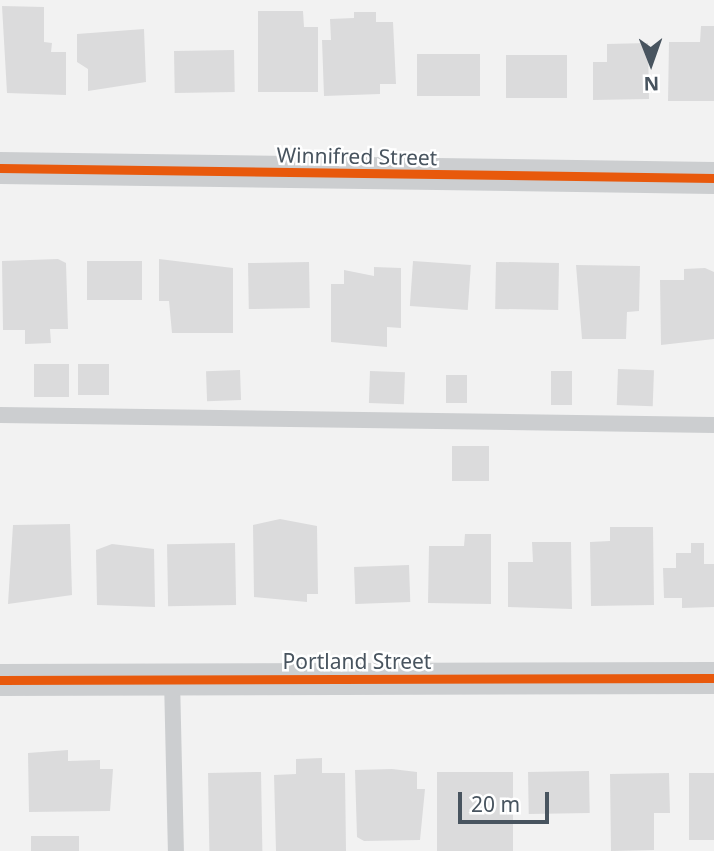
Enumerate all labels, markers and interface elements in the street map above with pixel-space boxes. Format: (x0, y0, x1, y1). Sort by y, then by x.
north arrow (616, 28, 686, 98)
text: N (643, 71, 659, 97)
street label: Winnifred Street (276, 142, 438, 170)
street label: Portland Street (283, 648, 431, 674)
scale bar (462, 778, 553, 822)
text: 20 m (471, 790, 520, 818)

